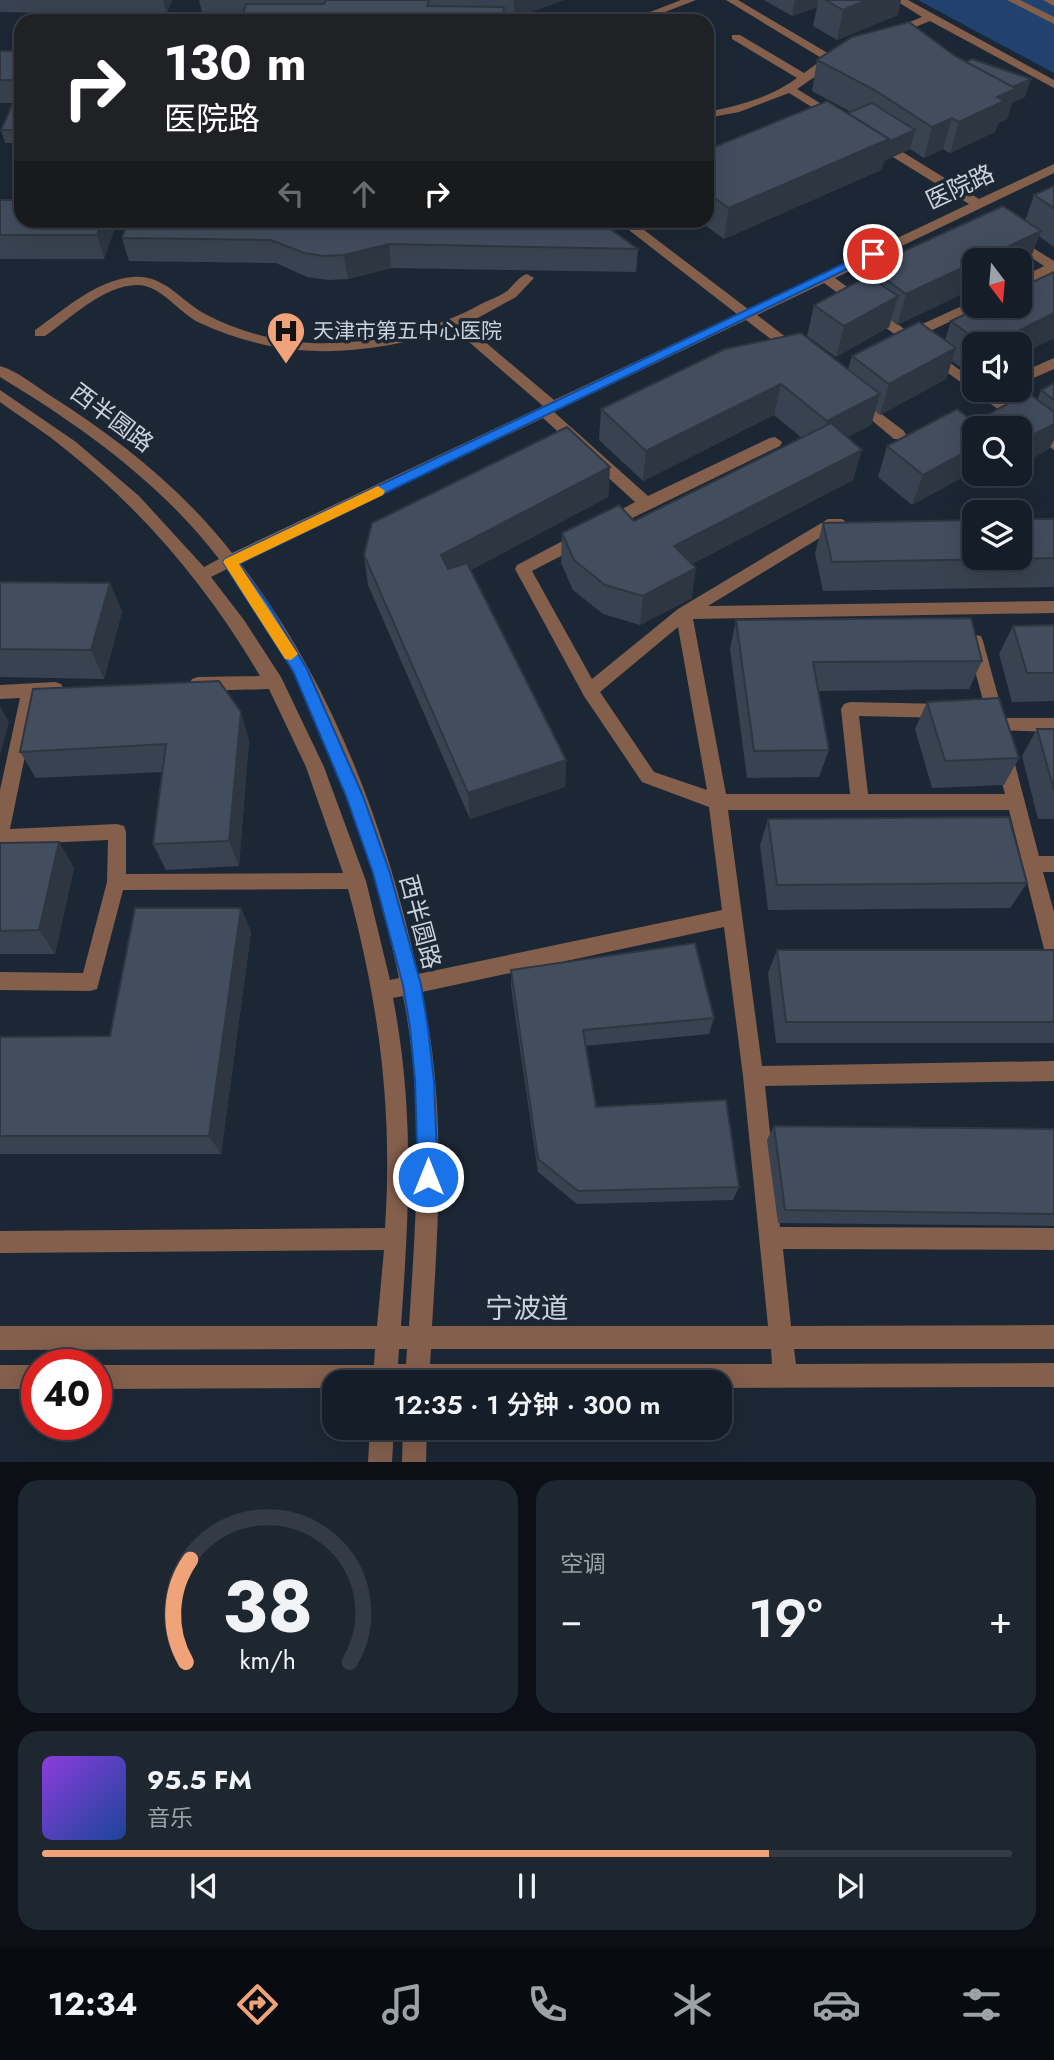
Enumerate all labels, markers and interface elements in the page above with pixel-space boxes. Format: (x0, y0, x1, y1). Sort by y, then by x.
text: 130 m (164, 28, 307, 98)
icon: right (49, 42, 140, 133)
text: 医院路 (164, 96, 260, 142)
street label: 医院路 (920, 155, 1000, 218)
icon: left (272, 175, 310, 213)
icon: ahead (345, 175, 383, 213)
icon: right (418, 175, 456, 213)
pin (843, 224, 903, 284)
icon: arrive (854, 235, 892, 273)
north arrow (962, 248, 1032, 318)
map controls (962, 248, 1032, 570)
hospital icon: 天津市第五中心医院 (265, 310, 307, 365)
place label: 天津市第五中心医院 (313, 316, 502, 346)
button: sound (962, 332, 1032, 402)
street label: 西半圆路 (63, 375, 161, 460)
button: search (962, 416, 1032, 486)
button: layers (962, 500, 1032, 570)
street label: 西半圆路 (391, 871, 450, 973)
position arrow (391, 1140, 465, 1214)
street label: 宁波道 (485, 1288, 569, 1329)
speed limit sign: 40 (21, 1349, 112, 1440)
text: 12:35 · 1 分钟 · 300 m (394, 1386, 660, 1424)
text: 空调 (560, 1547, 606, 1581)
text: 38 (223, 1555, 313, 1660)
text: 19° (749, 1581, 823, 1657)
text: − (560, 1592, 582, 1647)
text: + (989, 1592, 1012, 1647)
text: km/h (240, 1642, 296, 1678)
text: 95.5 FM (147, 1761, 252, 1799)
text: 音乐 (147, 1801, 193, 1835)
icon: previous (185, 1867, 223, 1905)
icon: pause (508, 1867, 546, 1905)
icon: next (831, 1867, 869, 1905)
icon: directions (233, 1980, 282, 2029)
icon: music (378, 1980, 427, 2029)
icon: phone (523, 1980, 572, 2029)
icon: climate (668, 1980, 717, 2029)
icon: car (812, 1980, 861, 2029)
icon: filters (957, 1980, 1006, 2029)
text: 12:34 (48, 1981, 138, 2027)

